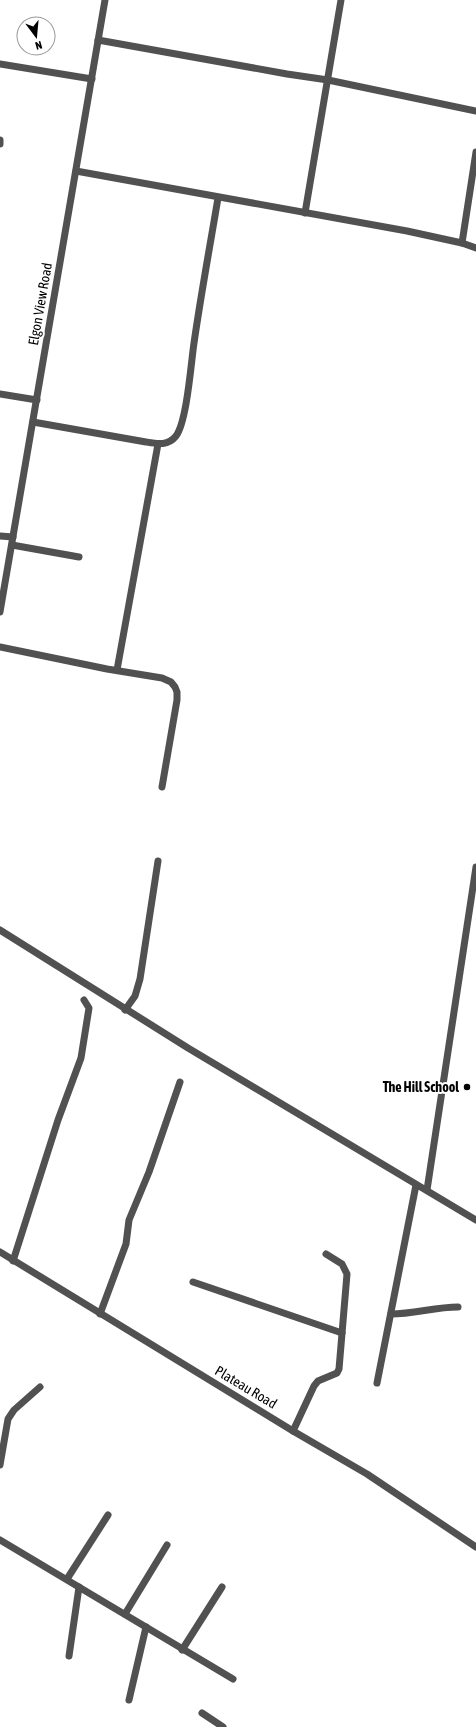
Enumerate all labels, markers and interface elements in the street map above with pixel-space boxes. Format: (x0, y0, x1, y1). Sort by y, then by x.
north arrow (16, 16, 56, 56)
text: N (34, 39, 44, 52)
street label: Elgon View Road (25, 261, 55, 347)
place label: The Hill School (383, 1079, 459, 1095)
marker: The Hill School (462, 1082, 472, 1092)
street label: Plateau Road (212, 1362, 280, 1412)

